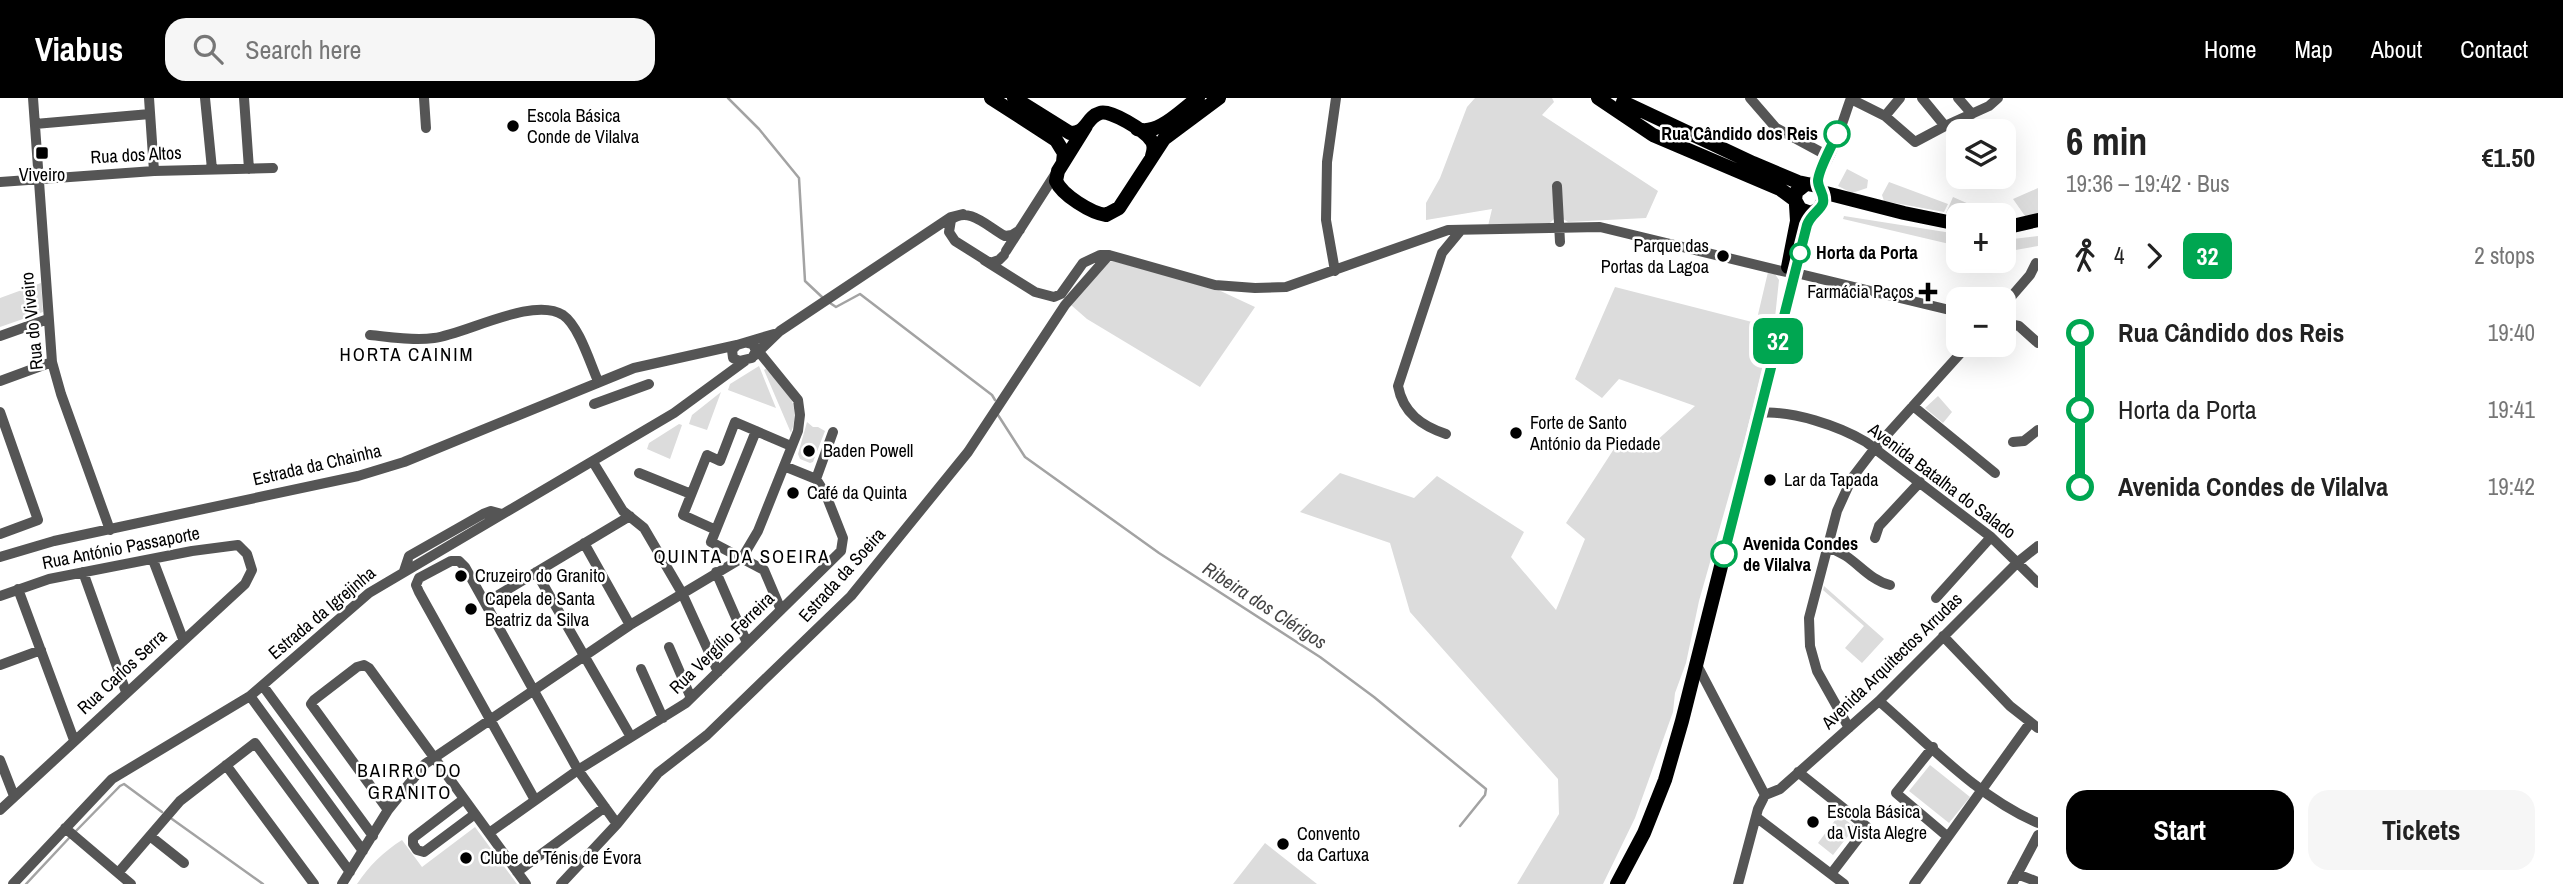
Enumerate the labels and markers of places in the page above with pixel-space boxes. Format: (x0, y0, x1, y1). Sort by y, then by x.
place label: Escola Básica Conde de Vilalva (527, 103, 639, 149)
marker: Escola Básica Conde de Vilalva (505, 118, 521, 134)
place label: Rua Cândido dos Reis (1661, 121, 1818, 146)
marker: Rua Cândido dos Reis (1824, 121, 1850, 147)
marker: Viveiro (34, 145, 50, 161)
place label: Viveiro (19, 162, 65, 187)
place label: Parque das Portas da Lagoa (1601, 233, 1709, 279)
place label: Horta da Porta (1816, 240, 1918, 265)
marker: Horta da Porta (1790, 243, 1810, 263)
marker: Parque das Portas da Lagoa (1715, 248, 1731, 264)
place label: Farmácia Paços (1807, 279, 1914, 304)
marker: Farmácia Paços (1920, 284, 1936, 300)
place label: Forte de Santo António da Piedade (1529, 410, 1661, 456)
marker: Forte de Santo António da Piedade (1508, 425, 1524, 441)
place label: Baden Powell (823, 438, 913, 463)
marker: Baden Powell (801, 443, 817, 459)
place label: Lar da Tapada (1784, 467, 1878, 492)
marker: Lar da Tapada (1762, 472, 1778, 488)
place label: Café da Quinta (807, 480, 907, 505)
marker: Café da Quinta (785, 485, 801, 501)
place label: Avenida Condes de Vilalva (1743, 531, 1858, 577)
marker: Avenida Condes de Vilalva (1711, 541, 1737, 567)
place label: Cruzeiro do Granito (475, 563, 605, 588)
marker: Cruzeiro do Granito (453, 568, 469, 584)
place label: Capela de Santa Beatriz da Silva (485, 586, 595, 632)
marker: Capela de Santa Beatriz da Silva (463, 601, 479, 617)
place label: Escola Básica da Vista Alegre (1827, 799, 1927, 845)
marker: Escola Básica da Vista Alegre (1805, 814, 1821, 830)
place label: Convento da Cartuxa (1297, 821, 1369, 867)
marker: Convento da Cartuxa (1275, 836, 1291, 852)
place label: Clube de Ténis de Évora (480, 845, 641, 870)
marker: Clube de Ténis de Évora (458, 850, 474, 866)

